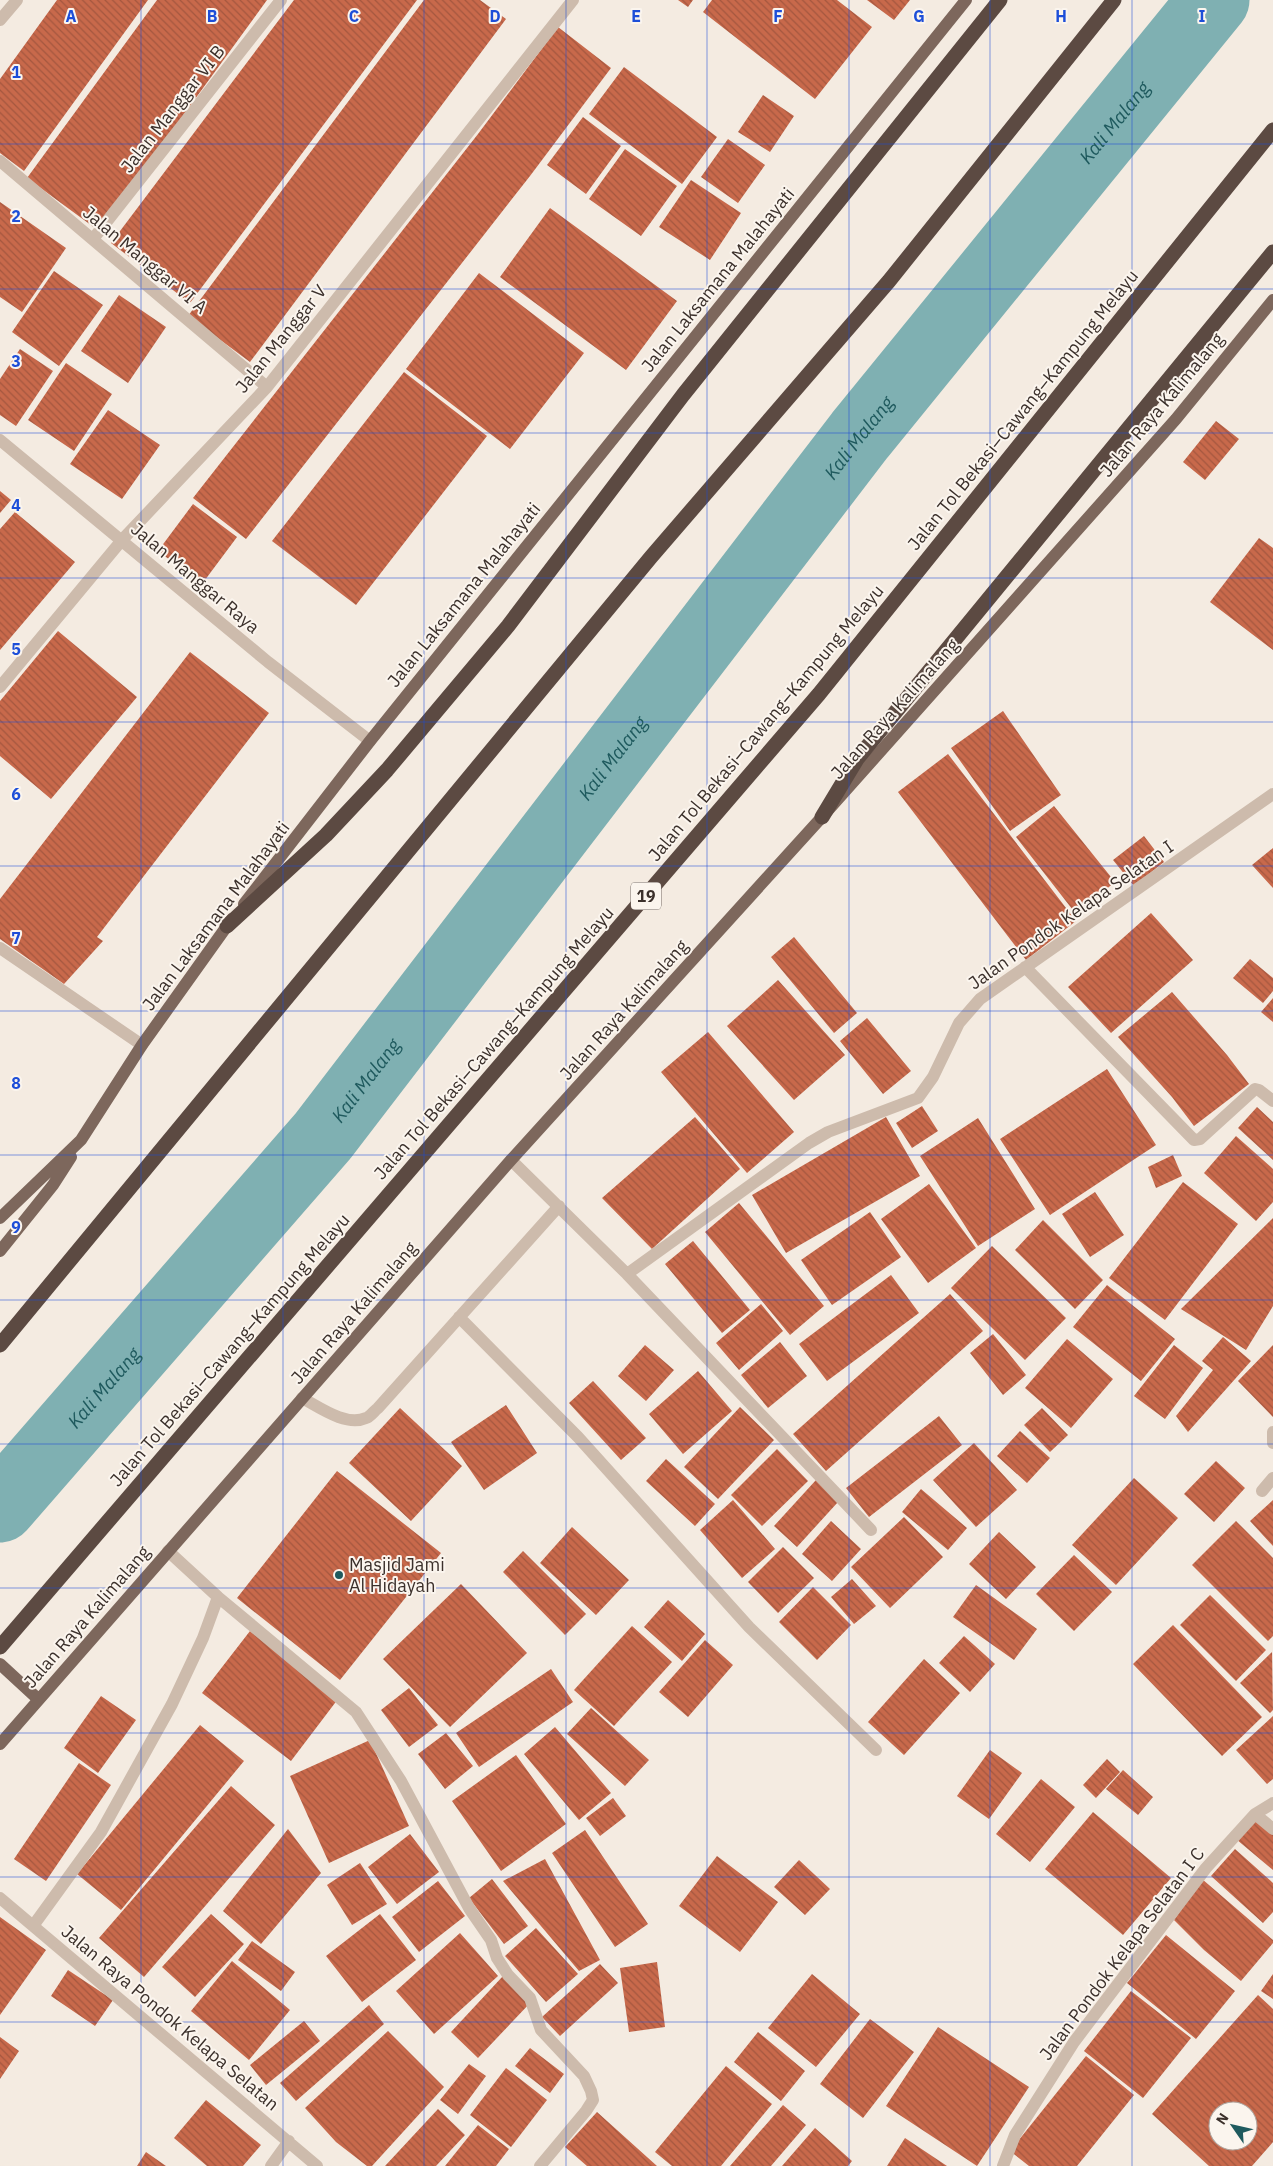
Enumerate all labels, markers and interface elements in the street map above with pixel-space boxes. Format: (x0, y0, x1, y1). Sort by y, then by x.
text: A (66, 6, 77, 26)
text: B (207, 6, 218, 26)
text: C (349, 6, 359, 26)
text: D (489, 6, 501, 26)
text: E (631, 6, 641, 26)
text: F (773, 6, 783, 26)
text: G (913, 6, 925, 26)
text: H (1055, 6, 1067, 26)
text: I (1199, 6, 1206, 26)
street label: Jalan Manggar VI B (116, 40, 230, 177)
text: 1 (11, 62, 21, 82)
water label: Kali Malang (1074, 75, 1156, 168)
street label: Jalan Laksamana Malahayati (636, 183, 799, 377)
street label: Jalan Manggar VI A (78, 201, 213, 319)
text: 2 (11, 206, 21, 226)
street label: Jalan Tol Bekasi–Cawang–Kampung Melayu (902, 265, 1143, 555)
street label: Jalan Manggar V (230, 280, 331, 397)
street label: Jalan Raya Kalimalang (1095, 328, 1229, 481)
text: 3 (11, 351, 21, 371)
water label: Kali Malang (819, 390, 900, 484)
text: 4 (11, 495, 21, 515)
street label: Jalan Laksamana Malahayati (382, 498, 545, 692)
street label: Jalan Manggar Raya (126, 517, 265, 638)
street label: Jalan Tol Bekasi–Cawang–Kampung Melayu (643, 580, 888, 866)
street label: Jalan Raya Kalimalang (826, 633, 964, 784)
text: 5 (11, 639, 21, 659)
water label: Kali Malang (573, 710, 653, 805)
text: 6 (11, 784, 21, 804)
street label: Jalan Laksamana Malahayati (137, 816, 294, 1015)
street label: Jalan Pondok Kelapa Selatan I (964, 835, 1178, 994)
road number: 19 (631, 882, 661, 909)
street label: Jalan Tol Bekasi–Cawang–Kampung Melayu (369, 901, 619, 1184)
text: 7 (11, 928, 21, 948)
street label: Jalan Raya Kalimalang (555, 934, 693, 1085)
water label: Kali Malang (326, 1033, 406, 1127)
text: 8 (11, 1073, 21, 1093)
street label: Jalan Tol Bekasi–Cawang–Kampung Melayu (105, 1208, 355, 1491)
text: 9 (11, 1217, 21, 1237)
street label: Jalan Raya Kalimalang (286, 1236, 422, 1388)
water label: Kali Malang (62, 1342, 146, 1433)
street label: Jalan Raya Kalimalang (19, 1540, 155, 1692)
place label: Masjid Jami Al Hidayah (349, 1553, 445, 1597)
marker: Masjid Jami Al Hidayah (333, 1569, 345, 1581)
street label: Jalan Pondok Kelapa Selatan I C (1034, 1843, 1209, 2065)
street label: Jalan Raya Pondok Kelapa Selatan (57, 1920, 284, 2115)
north arrow (1208, 2101, 1258, 2151)
text: N (1212, 2109, 1233, 2128)

